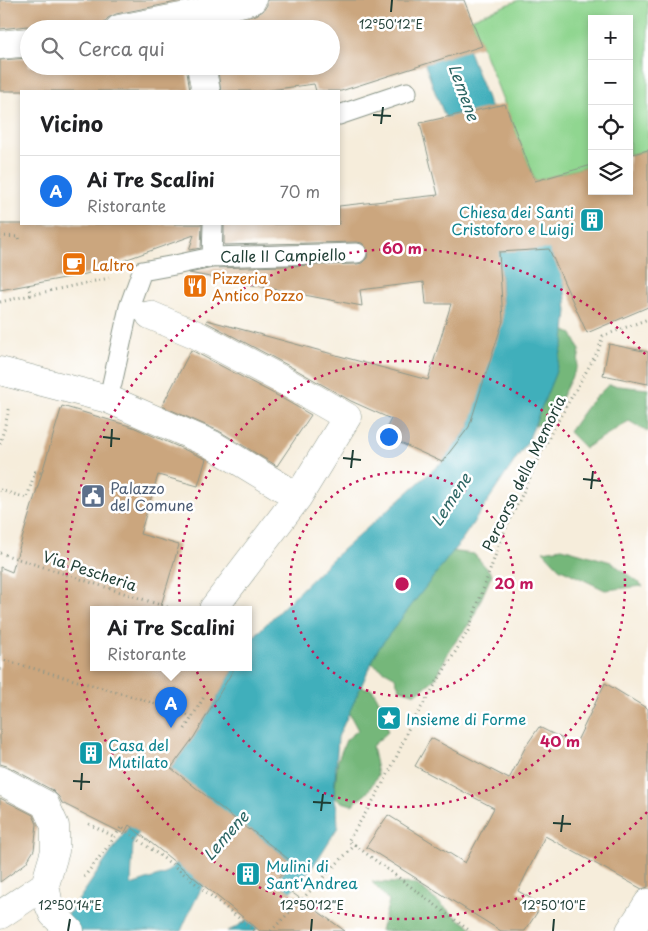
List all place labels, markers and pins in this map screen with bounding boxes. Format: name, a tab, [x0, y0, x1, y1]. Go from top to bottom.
place label: Chiesa dei Santi Cristoforo e Luigi	[451, 200, 574, 240]
building icon: Chiesa dei Santi Cristoforo e Luigi	[579, 207, 605, 233]
cafe icon: Laltro	[61, 251, 87, 277]
place label: Laltro	[92, 253, 134, 276]
place label: Pizzeria Antico Pozzo	[212, 266, 304, 306]
restaurant icon: Pizzeria Antico Pozzo	[182, 273, 208, 299]
place label: Palazzo del Comune	[110, 476, 194, 516]
public building icon: Palazzo del Comune	[80, 483, 106, 509]
centre of rings	[393, 575, 411, 593]
pin: A	[155, 687, 187, 728]
place icon: Insieme di Forme	[376, 705, 402, 731]
place label: Insieme di Forme	[406, 707, 526, 730]
place label: Casa del Mutilato	[108, 733, 169, 773]
building icon: Casa del Mutilato	[78, 740, 104, 766]
place label: Mulini di Sant'Andrea	[266, 854, 358, 894]
building icon: Mulini di Sant'Andrea	[235, 861, 261, 887]

